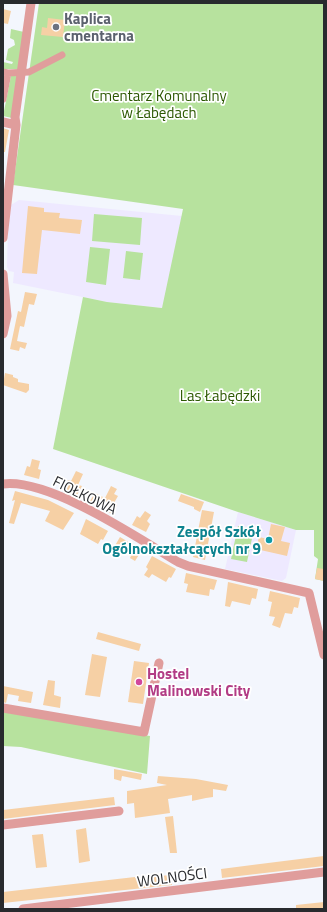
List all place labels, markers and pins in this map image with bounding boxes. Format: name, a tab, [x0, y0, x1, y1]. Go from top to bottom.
place label: Kaplica cmentarna	[64, 7, 134, 47]
marker: Kaplica cmentarna	[51, 22, 61, 32]
place label: Zespół Szkół Ogólnokształcących nr 9	[102, 520, 261, 560]
marker: Zespół Szkół Ogólnokształcących nr 9	[264, 535, 274, 545]
place label: Hostel Malinowski City	[147, 662, 251, 702]
marker: Hostel Malinowski City	[134, 677, 144, 687]

